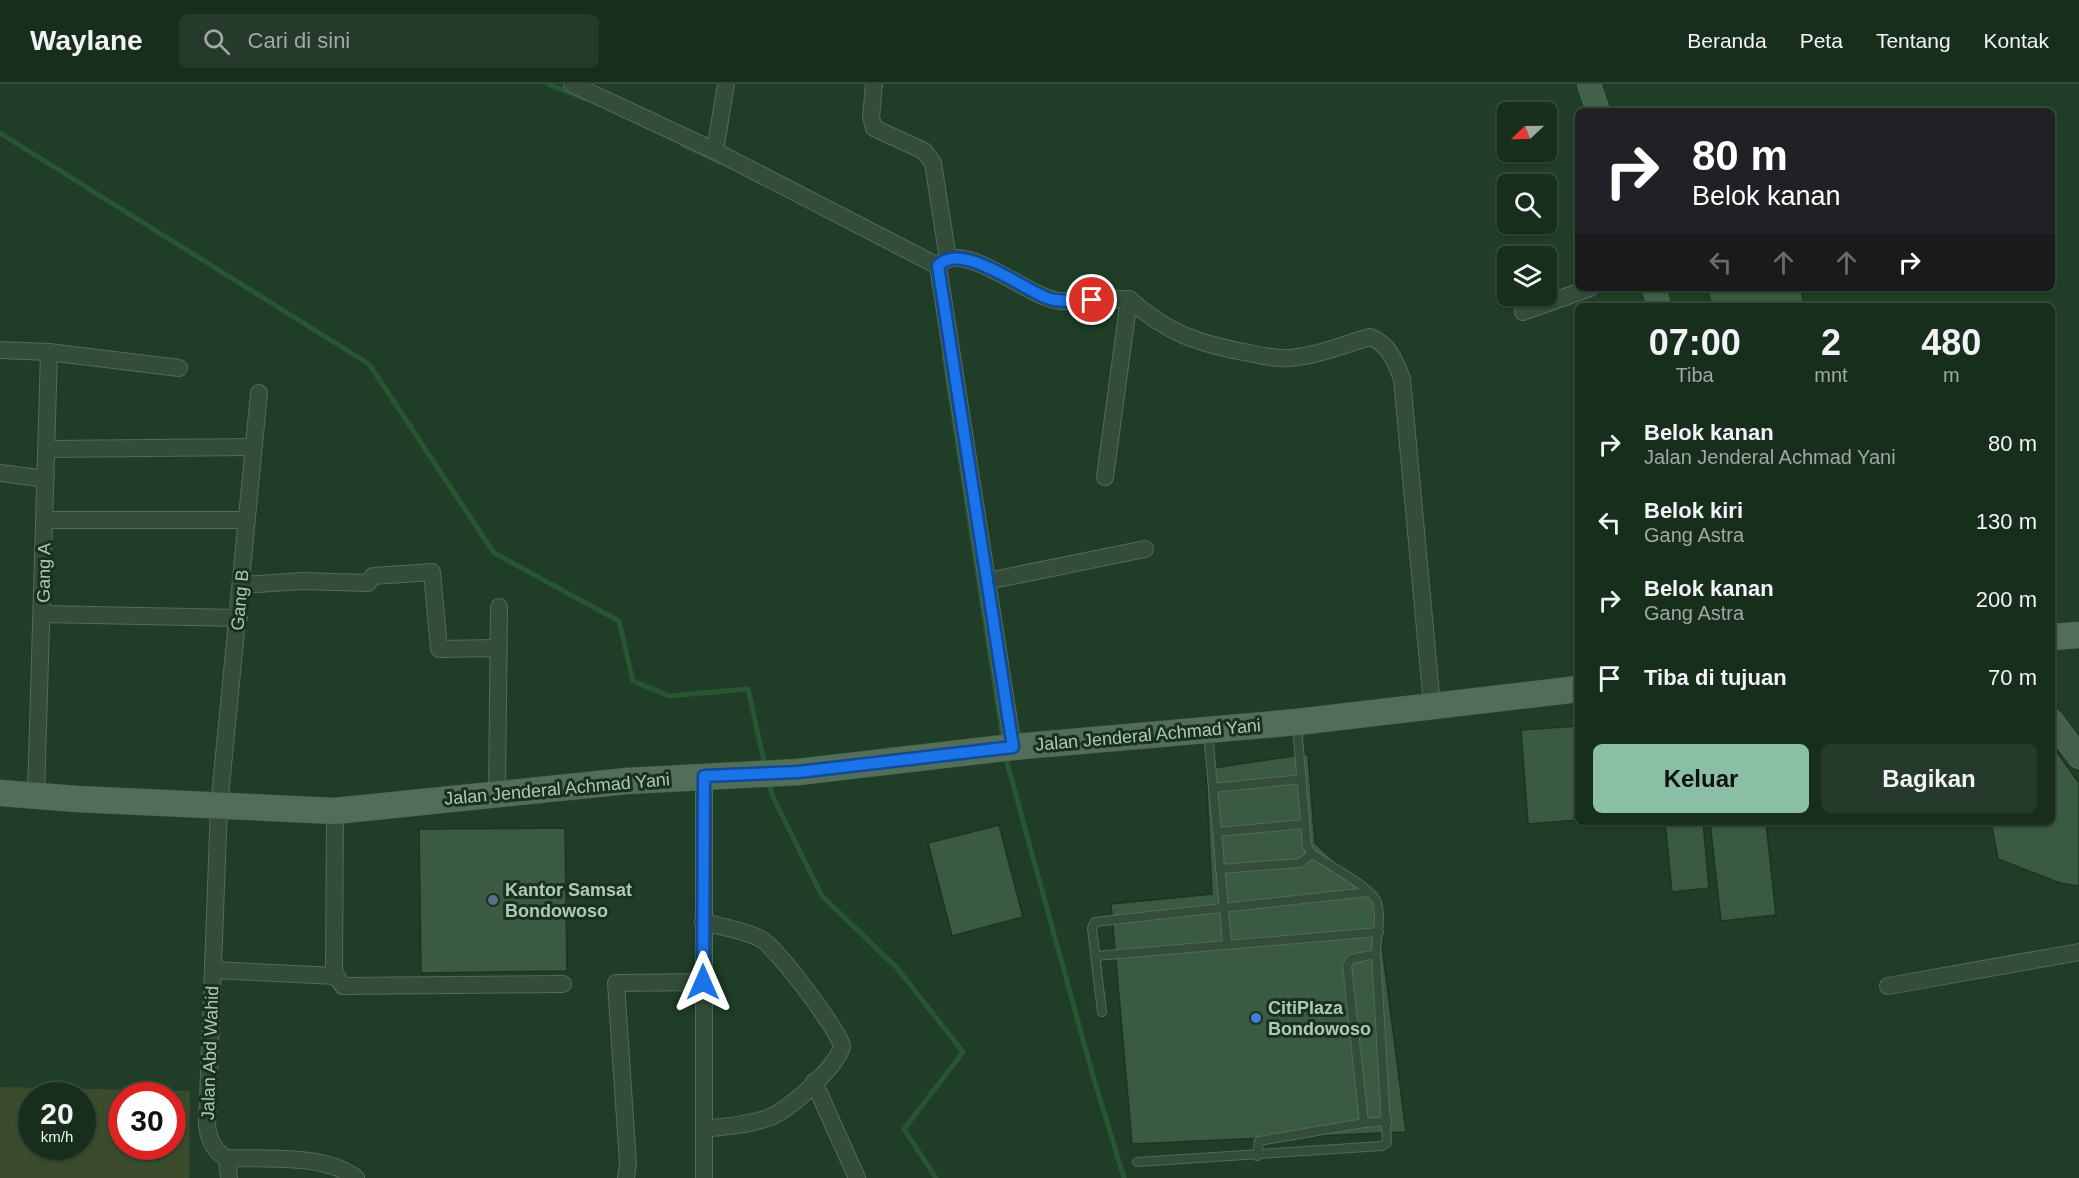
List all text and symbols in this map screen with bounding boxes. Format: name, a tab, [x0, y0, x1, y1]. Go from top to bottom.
search box	[179, 14, 599, 68]
text: Waylane	[30, 25, 143, 56]
icon: search	[200, 25, 233, 58]
text: Cari di sini	[248, 28, 350, 53]
text: Beranda	[1687, 29, 1767, 52]
text: Peta	[1800, 29, 1843, 52]
text: Tentang	[1876, 29, 1951, 52]
text: Kontak	[1984, 29, 2049, 52]
north arrow	[1497, 102, 1557, 162]
map controls	[1497, 102, 1557, 306]
icon: right	[1593, 132, 1671, 210]
text: 80 m	[1692, 132, 1788, 179]
button: search	[1497, 174, 1557, 234]
text: Belok kanan	[1692, 181, 1841, 211]
button: layers	[1497, 246, 1557, 306]
icon: left	[1704, 246, 1737, 279]
icon: ahead	[1767, 246, 1800, 279]
icon: ahead	[1830, 246, 1863, 279]
icon: right	[1893, 246, 1926, 279]
pin	[1066, 274, 1117, 325]
icon: arrive	[1075, 283, 1108, 316]
text: 07:00	[1649, 322, 1741, 363]
text: 2	[1821, 322, 1841, 363]
text: 480	[1921, 322, 1981, 363]
text: Tiba	[1676, 364, 1714, 386]
text: mnt	[1814, 364, 1848, 386]
text: m	[1943, 364, 1960, 386]
text: Belok kanan	[1644, 420, 1774, 445]
icon: right	[1593, 428, 1626, 461]
text: 80 m	[1988, 431, 2037, 456]
text: Jalan Jenderal Achmad Yani	[1644, 446, 1896, 468]
text: Belok kiri	[1644, 498, 1743, 523]
icon: left	[1593, 506, 1626, 539]
text: 130 m	[1976, 509, 2037, 534]
text: Gang Astra	[1644, 524, 1744, 546]
street label: Gang A	[33, 543, 55, 603]
street label: Gang B	[227, 569, 253, 631]
text: Belok kanan	[1644, 576, 1774, 601]
icon: right	[1593, 584, 1626, 617]
text: 200 m	[1976, 587, 2037, 612]
text: Gang Astra	[1644, 602, 1744, 624]
icon: arrive	[1593, 662, 1626, 695]
text: Tiba di tujuan	[1644, 665, 1787, 690]
text: 70 m	[1988, 665, 2037, 690]
street label: Jalan Jenderal Achmad Yani	[1034, 715, 1262, 755]
button: Keluar	[1593, 744, 1809, 813]
button: Bagikan	[1821, 744, 2037, 813]
street label: Jalan Jenderal Achmad Yani	[443, 769, 671, 809]
place label: Kantor Samsat Bondowoso	[505, 880, 632, 921]
marker: Kantor Samsat Bondowoso	[486, 893, 500, 907]
position arrow	[671, 950, 735, 1014]
street label: Jalan Abd Wahid	[198, 985, 222, 1121]
place label: CitiPlaza Bondowoso	[1268, 998, 1371, 1039]
marker: CitiPlaza Bondowoso	[1249, 1011, 1263, 1025]
speed limit sign: 30	[108, 1082, 186, 1160]
text: 20	[40, 1097, 74, 1130]
text: km/h	[41, 1128, 73, 1145]

